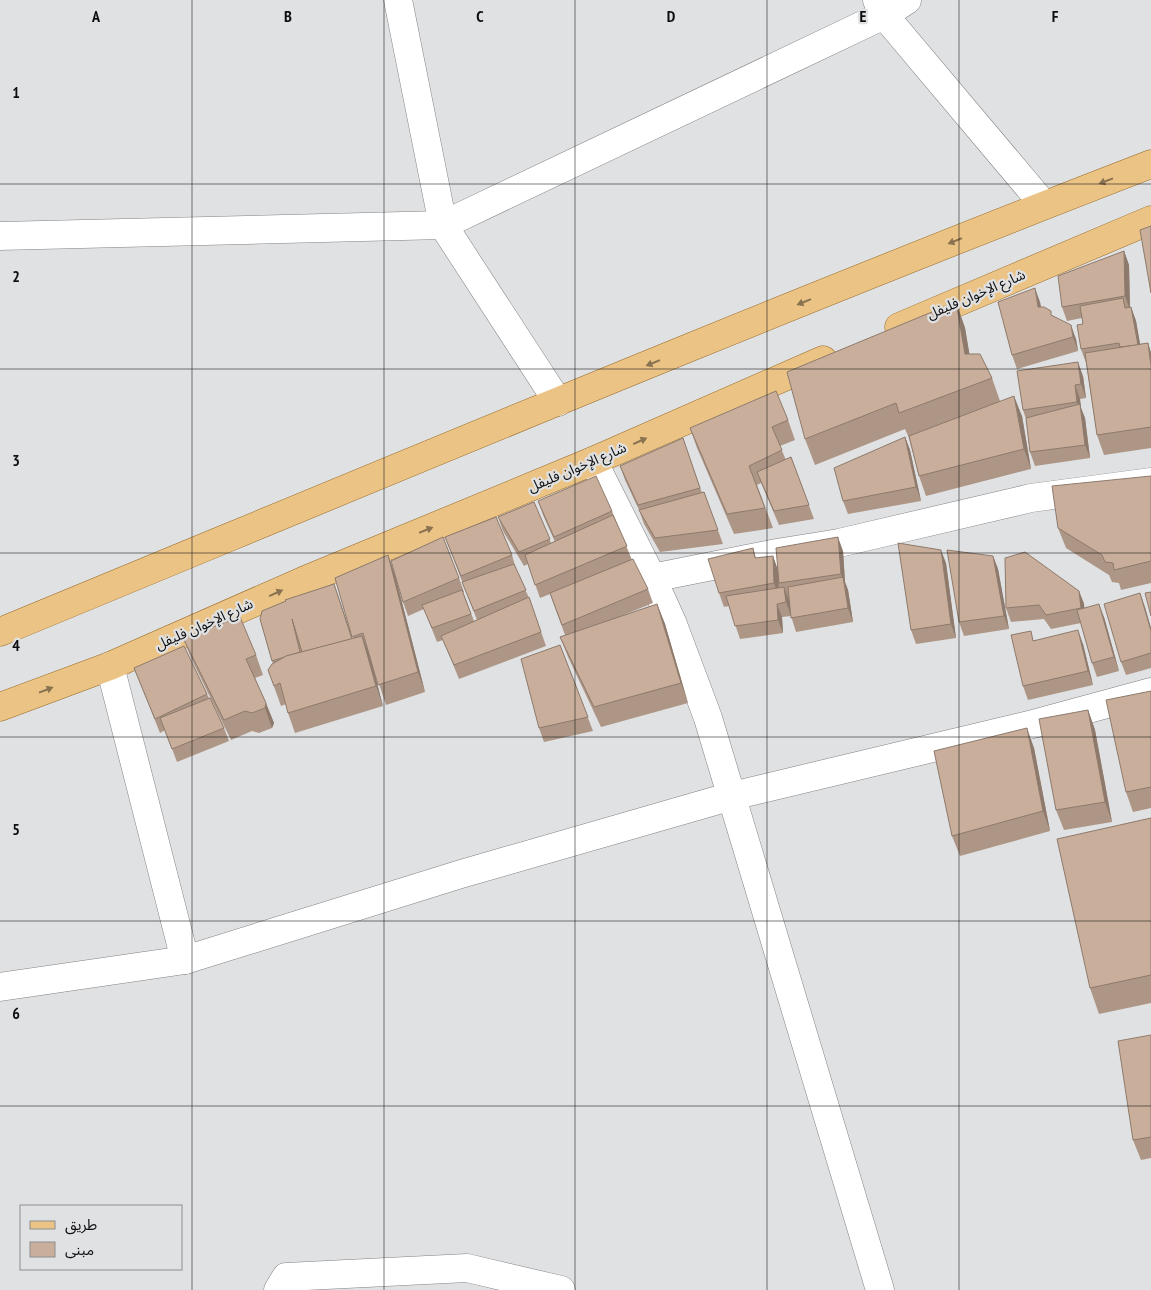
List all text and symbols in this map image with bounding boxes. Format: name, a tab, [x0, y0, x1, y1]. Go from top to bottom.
text: A	[91, 6, 101, 26]
text: B	[284, 6, 292, 26]
text: C	[476, 6, 484, 26]
text: D	[667, 6, 676, 26]
text: E	[860, 6, 867, 26]
text: F	[1052, 6, 1059, 26]
text: 1	[12, 82, 20, 102]
one-way arrow	[1098, 178, 1113, 185]
one-way arrow	[947, 238, 962, 246]
street label: شارع الإخوان فليفل	[924, 265, 1029, 325]
text: 2	[12, 266, 20, 286]
one-way arrow	[797, 299, 811, 307]
one-way arrow	[645, 359, 660, 367]
one-way arrow	[633, 436, 647, 444]
street label: شارع الإخوان فليفل	[525, 438, 630, 498]
text: 3	[12, 450, 20, 470]
one-way arrow	[419, 526, 433, 534]
one-way arrow	[269, 588, 283, 596]
street label: شارع الإخوان فليفل	[152, 594, 257, 655]
text: 4	[12, 635, 20, 655]
one-way arrow	[38, 686, 53, 693]
text: 5	[12, 819, 20, 839]
text: 6	[12, 1003, 20, 1023]
legend	[20, 1205, 182, 1270]
text: طريق	[65, 1215, 97, 1235]
text: مبنى	[65, 1240, 94, 1259]

